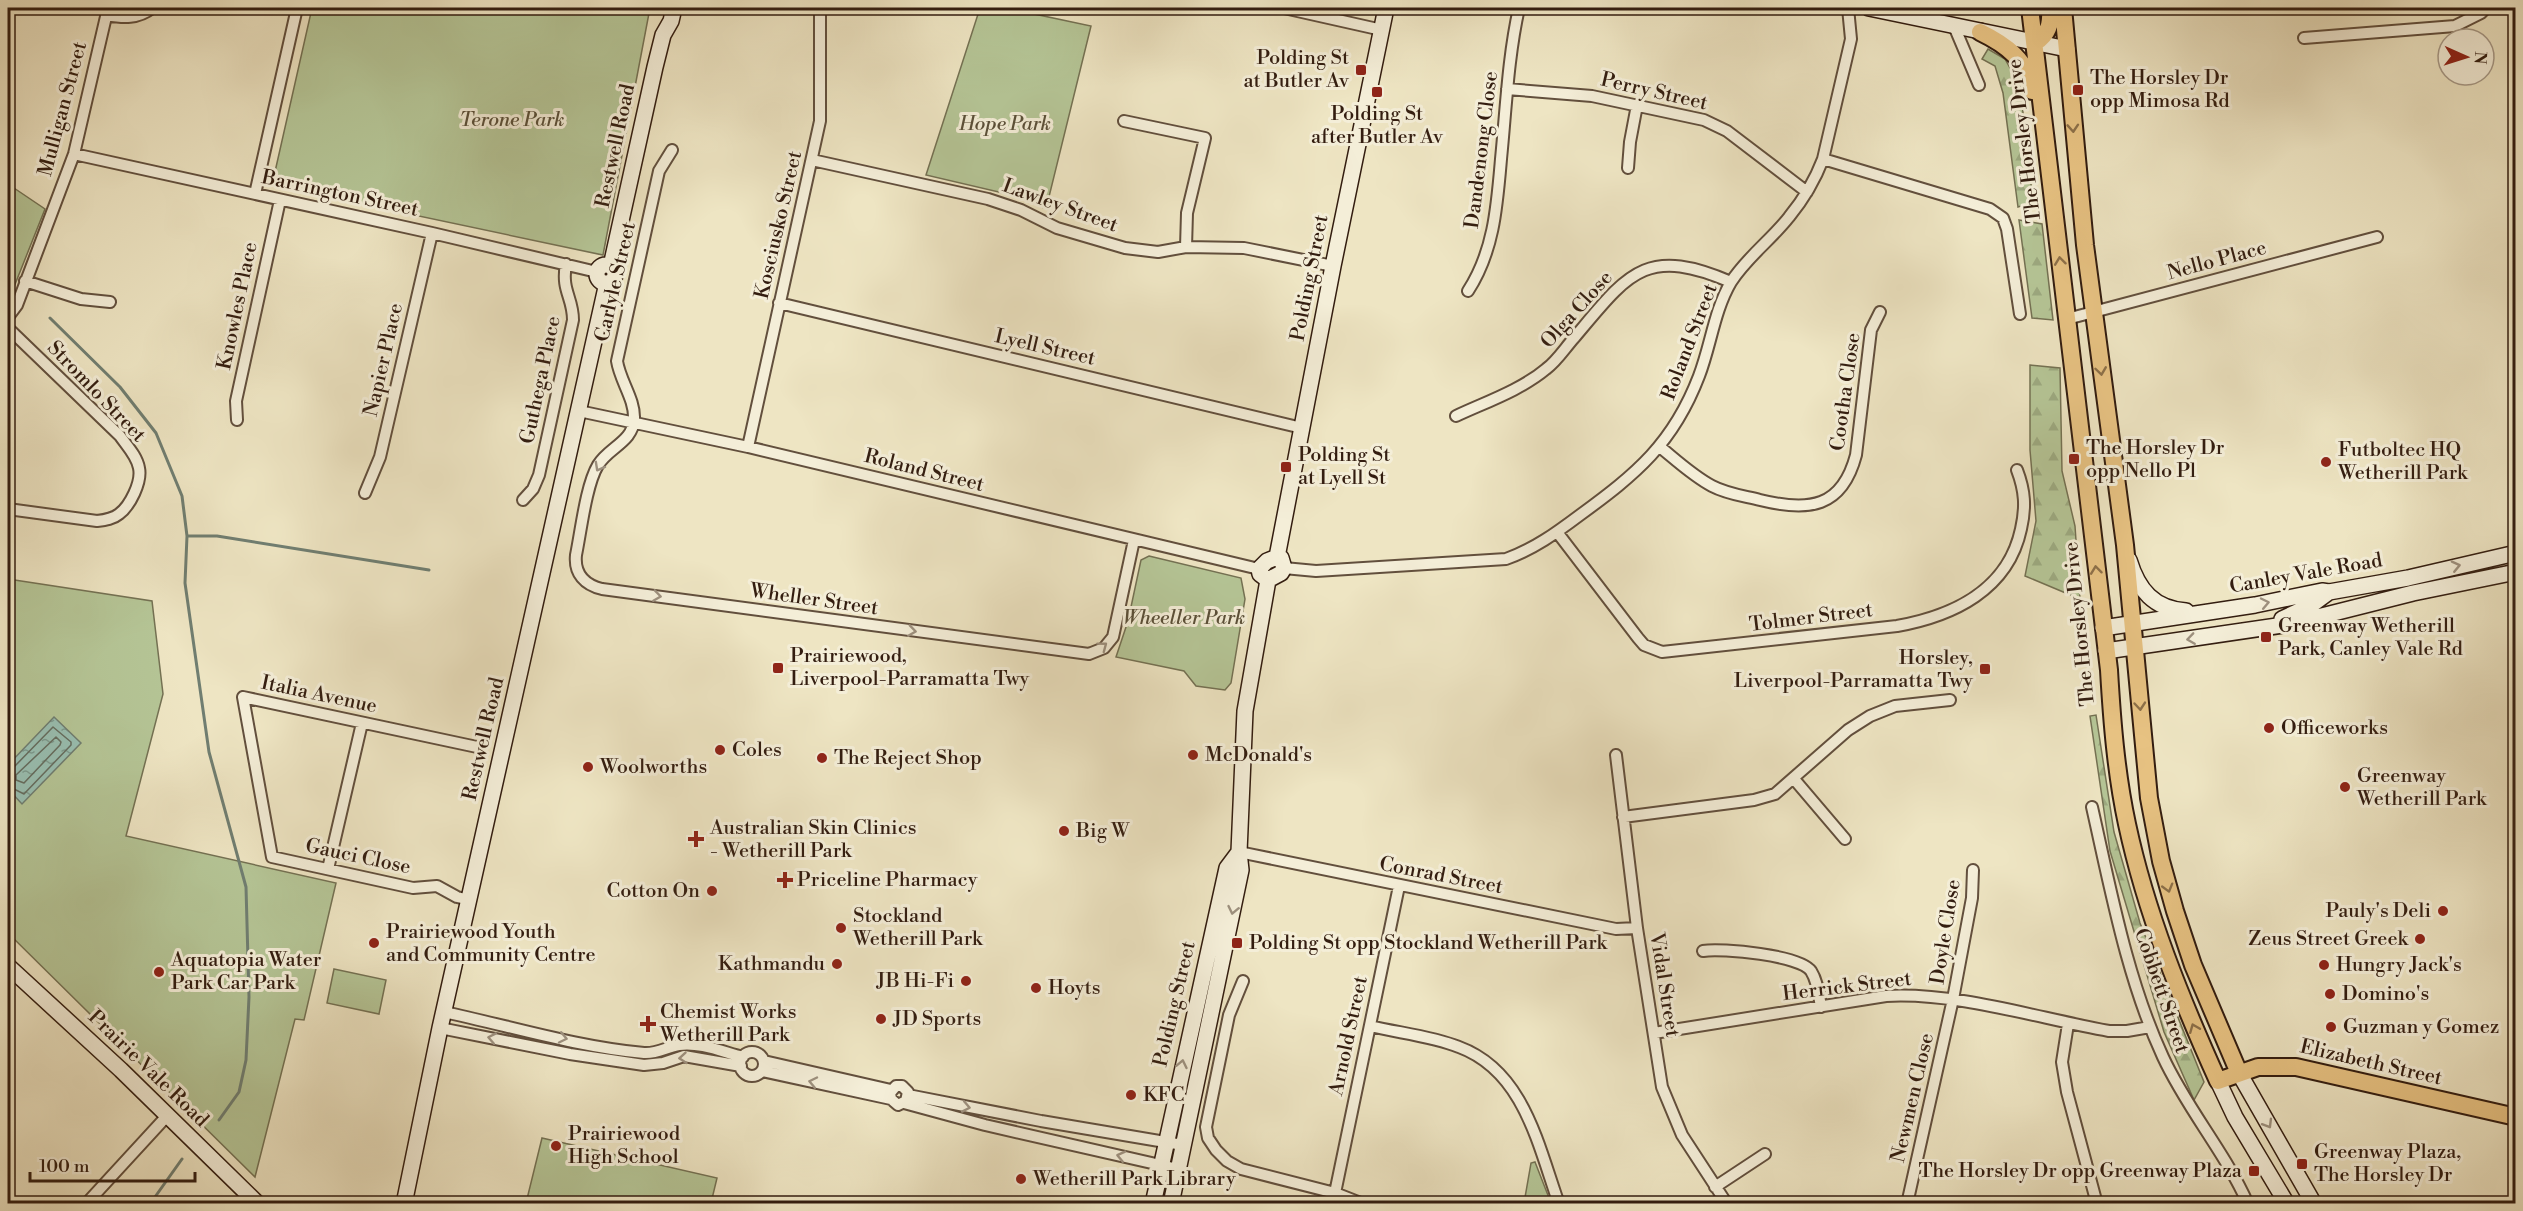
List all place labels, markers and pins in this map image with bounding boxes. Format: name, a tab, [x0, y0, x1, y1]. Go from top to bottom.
place label: Polding St at Butler Av	[1243, 46, 1350, 94]
marker: Polding St at Butler Av	[1354, 63, 1368, 77]
place label: The Horsley Dr opp Mimosa Rd	[2090, 66, 2230, 114]
marker: The Horsley Dr opp Mimosa Rd	[2071, 83, 2085, 97]
marker: Polding St after Butler Av	[1370, 85, 1384, 99]
place label: Polding St after Butler Av	[1311, 102, 1444, 150]
place label: The Horsley Dr opp Nello Pl	[2086, 436, 2225, 484]
place label: Futboltec HQ Wetherill Park	[2337, 438, 2469, 486]
place label: Polding St at Lyell St	[1298, 443, 1390, 491]
marker: The Horsley Dr opp Nello Pl	[2067, 452, 2081, 466]
marker: Futboltec HQ Wetherill Park	[2319, 455, 2333, 469]
marker: Polding St at Lyell St	[1279, 460, 1293, 474]
place label: Greenway Wetherill Park, Canley Vale Rd	[2278, 614, 2464, 662]
marker: Greenway Wetherill Park, Canley Vale Rd	[2259, 630, 2273, 644]
place label: Prairiewood, Liverpool-Parramatta Twy	[790, 644, 1030, 692]
place label: Horsley, Liverpool-Parramatta Twy	[1734, 646, 1973, 694]
marker: Prairiewood, Liverpool-Parramatta Twy	[771, 661, 785, 675]
marker: Horsley, Liverpool-Parramatta Twy	[1978, 662, 1992, 676]
place label: Officeworks	[2281, 716, 2388, 741]
marker: Officeworks	[2262, 721, 2276, 735]
place label: Coles	[732, 738, 782, 763]
marker: Coles	[713, 743, 727, 757]
place label: McDonald's	[1205, 743, 1312, 768]
place label: The Reject Shop	[834, 746, 982, 771]
marker: McDonald's	[1186, 748, 1200, 762]
marker: The Reject Shop	[815, 751, 829, 765]
place label: Woolworths	[599, 755, 707, 780]
marker: Woolworths	[581, 760, 595, 774]
place label: Greenway Wetherill Park	[2356, 764, 2488, 812]
marker: Greenway Wetherill Park	[2338, 780, 2352, 794]
place label: Australian Skin Clinics - Wetherill Park	[709, 816, 917, 864]
place label: Big W	[1075, 819, 1130, 844]
marker: Big W	[1057, 824, 1071, 838]
marker: Australian Skin Clinics - Wetherill Park	[687, 830, 705, 848]
place label: Priceline Pharmacy	[797, 868, 978, 893]
marker: Priceline Pharmacy	[778, 873, 792, 887]
place label: Cotton On	[606, 879, 700, 904]
marker: Cotton On	[705, 884, 719, 898]
place label: Pauly's Deli	[2326, 899, 2431, 924]
place label: Stockland Wetherill Park	[852, 904, 984, 952]
marker: Pauly's Deli	[2436, 904, 2450, 918]
place label: Prairiewood Youth and Community Centre	[386, 920, 596, 968]
marker: Stockland Wetherill Park	[834, 921, 848, 935]
place label: Zeus Street Greek	[2248, 927, 2410, 952]
place label: Polding St opp Stockland Wetherill Park	[1249, 931, 1609, 956]
marker: Zeus Street Greek	[2413, 932, 2427, 946]
marker: Prairiewood Youth and Community Centre	[367, 936, 381, 950]
marker: Polding St opp Stockland Wetherill Park	[1230, 936, 1244, 950]
place label: Aquatopia Water Park Car Park	[170, 948, 322, 996]
place label: Kathmandu	[718, 952, 826, 977]
place label: Hungry Jack's	[2336, 953, 2462, 978]
marker: Kathmandu	[830, 957, 844, 971]
marker: Hungry Jack's	[2317, 958, 2331, 972]
marker: Aquatopia Water Park Car Park	[152, 965, 166, 979]
place label: JB Hi-Fi	[876, 969, 954, 994]
marker: JB Hi-Fi	[959, 974, 973, 988]
place label: Hoyts	[1048, 976, 1100, 1001]
marker: Hoyts	[1029, 981, 1043, 995]
place label: Domino's	[2342, 982, 2429, 1007]
marker: Domino's	[2323, 987, 2337, 1001]
place label: Chemist Works Wetherill Park	[659, 1000, 796, 1048]
place label: JD Sports	[892, 1007, 981, 1032]
marker: JD Sports	[874, 1012, 888, 1026]
place label: Guzman y Gomez	[2343, 1015, 2499, 1040]
marker: Chemist Works Wetherill Park	[641, 1017, 655, 1031]
marker: Guzman y Gomez	[2324, 1020, 2338, 1034]
place label: KFC	[1143, 1083, 1184, 1108]
marker: KFC	[1124, 1088, 1138, 1102]
place label: Prairiewood High School	[568, 1122, 681, 1170]
marker: Prairiewood High School	[549, 1139, 563, 1153]
place label: Greenway Plaza, The Horsley Dr	[2314, 1140, 2461, 1188]
marker: Greenway Plaza, The Horsley Dr	[2295, 1157, 2309, 1171]
place label: The Horsley Dr opp Greenway Plaza	[1918, 1159, 2243, 1184]
marker: The Horsley Dr opp Greenway Plaza	[2247, 1164, 2261, 1178]
place label: Wetherill Park Library	[1032, 1167, 1236, 1192]
marker: Wetherill Park Library	[1014, 1172, 1028, 1186]

